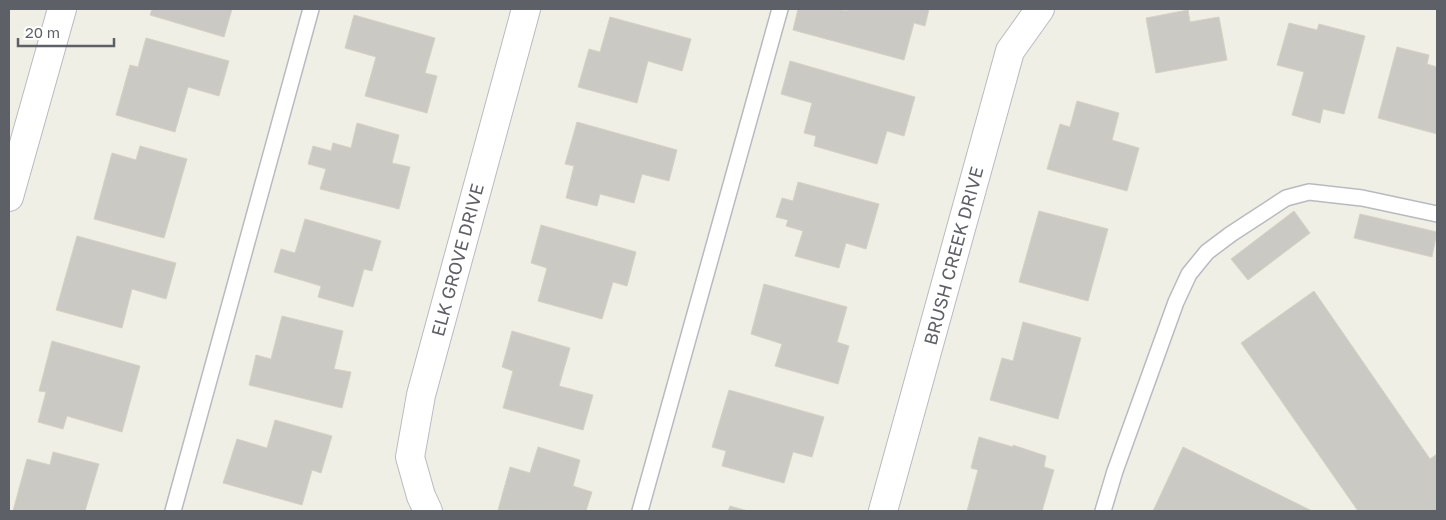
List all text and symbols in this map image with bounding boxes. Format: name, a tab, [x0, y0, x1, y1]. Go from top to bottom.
scale bar	[18, 15, 114, 47]
text: 20 m	[25, 23, 60, 41]
street label: BRUSH CREEK DRIVE	[919, 164, 987, 347]
street label: ELK GROVE DRIVE	[426, 181, 488, 338]

